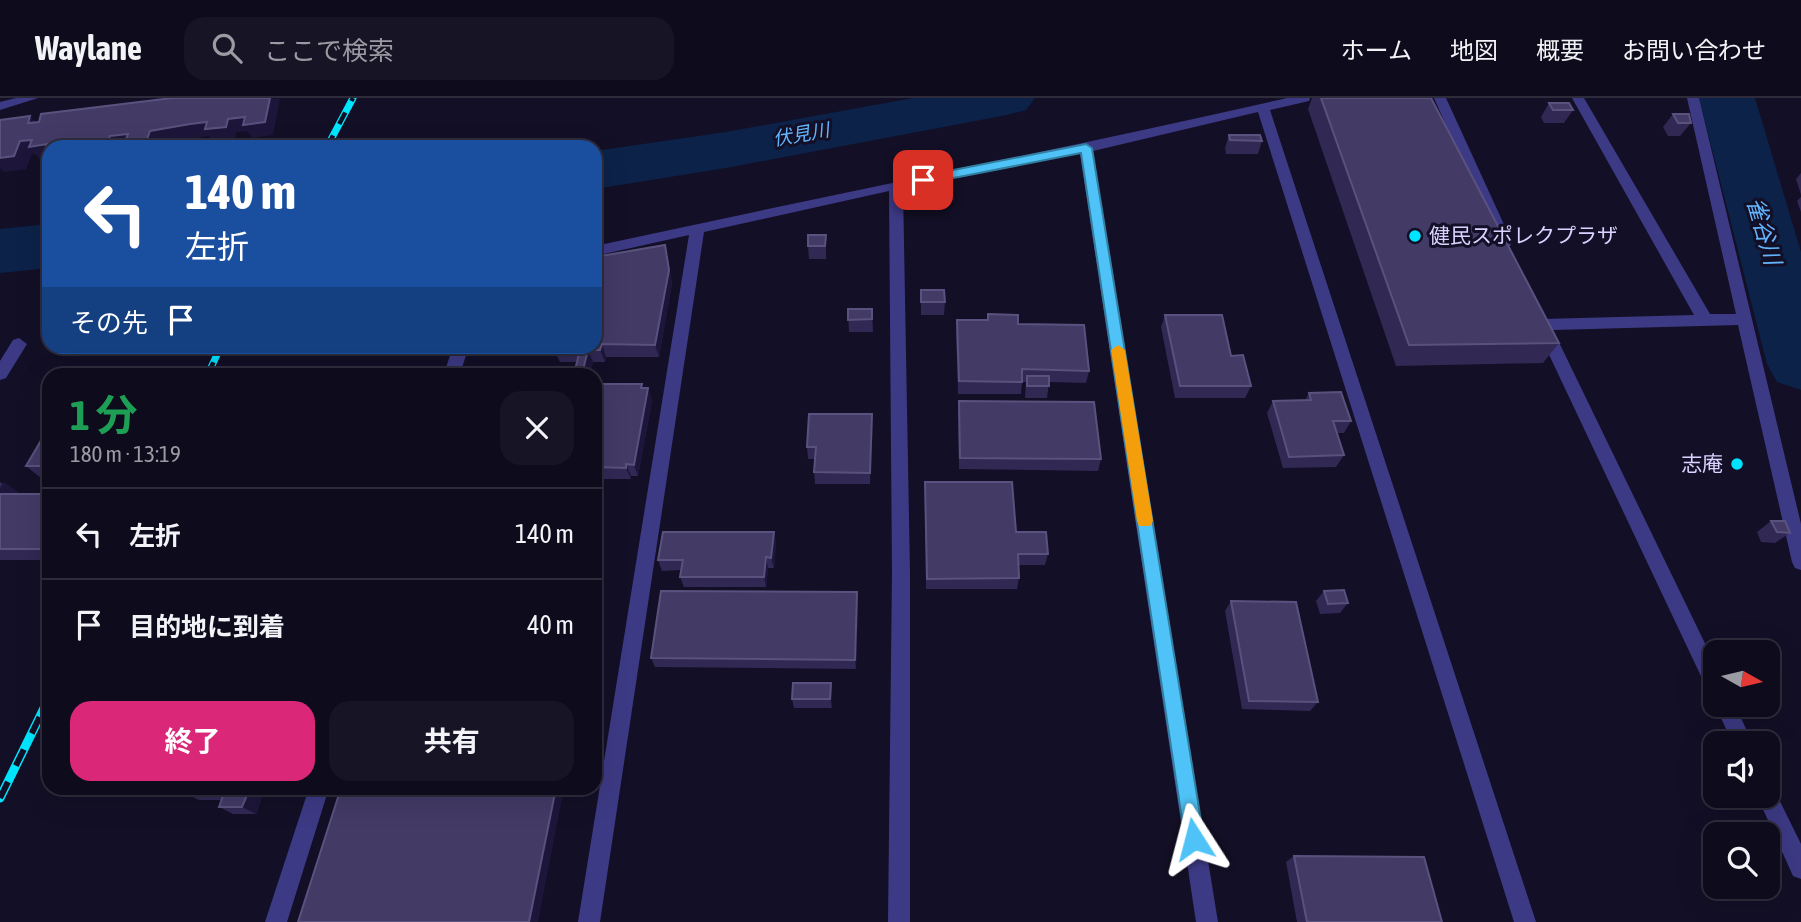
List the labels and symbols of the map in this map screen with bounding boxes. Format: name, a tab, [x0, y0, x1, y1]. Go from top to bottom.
water label: 伏見川	[771, 118, 833, 150]
pin	[893, 150, 953, 210]
water label: 雀谷川	[1742, 194, 1787, 271]
place label: 健民スポレクプラザ	[1429, 223, 1618, 247]
marker: 健民スポレクプラザ	[1407, 228, 1423, 244]
place label: 志庵	[1681, 451, 1723, 475]
marker: 志庵	[1729, 456, 1745, 472]
north arrow	[1703, 640, 1780, 718]
position arrow	[1157, 802, 1231, 876]

